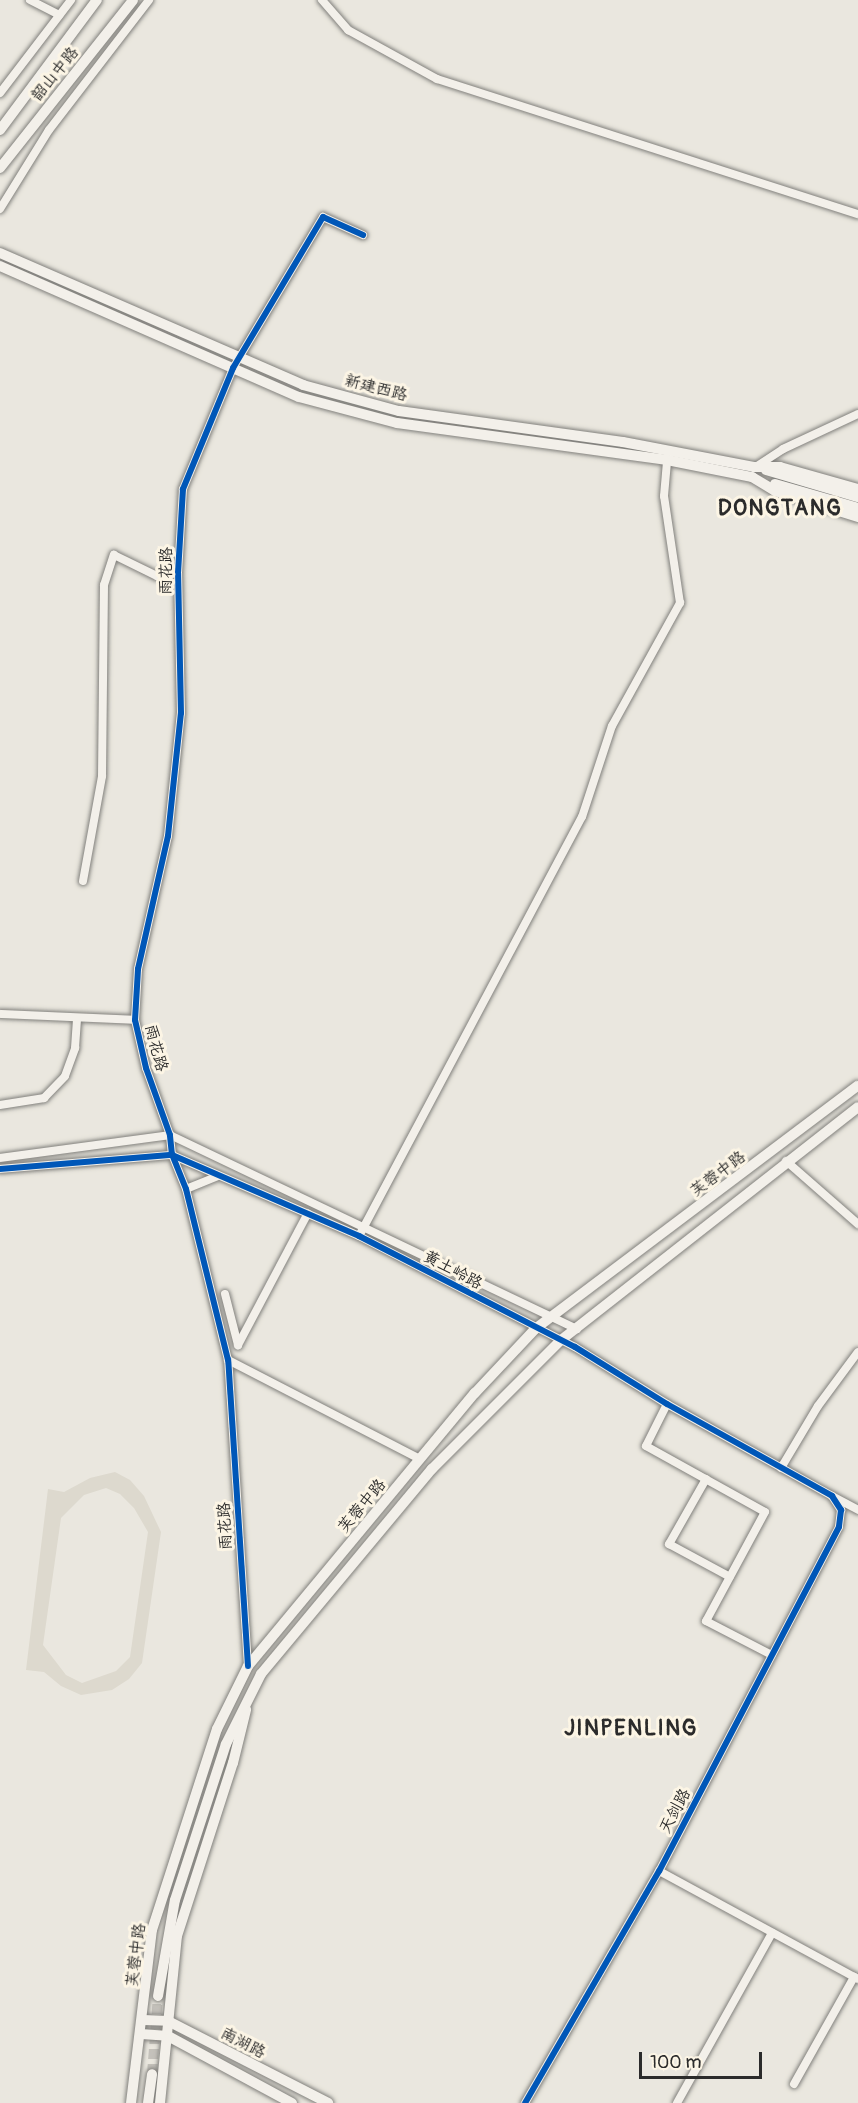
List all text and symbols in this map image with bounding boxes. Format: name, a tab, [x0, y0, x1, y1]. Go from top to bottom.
street label: 韶山中路	[27, 43, 83, 105]
street label: 新建西路	[343, 371, 409, 405]
district label: DONGTANG	[718, 496, 842, 522]
street label: 雨花路	[156, 547, 176, 595]
street label: 雨花路	[141, 1022, 171, 1074]
street label: 芙蓉中路	[687, 1147, 749, 1201]
street label: 黄土岭路	[420, 1247, 486, 1293]
street label: 芙蓉中路	[334, 1475, 390, 1537]
street label: 雨花路	[214, 1502, 236, 1550]
district label: JINPENLING	[564, 1716, 698, 1742]
street label: 天剑路	[655, 1785, 695, 1837]
street label: 芙蓉中路	[123, 1922, 149, 1988]
street label: 南湖路	[217, 2024, 269, 2062]
scale bar	[642, 2040, 765, 2078]
text: 100 m	[650, 2051, 702, 2074]

